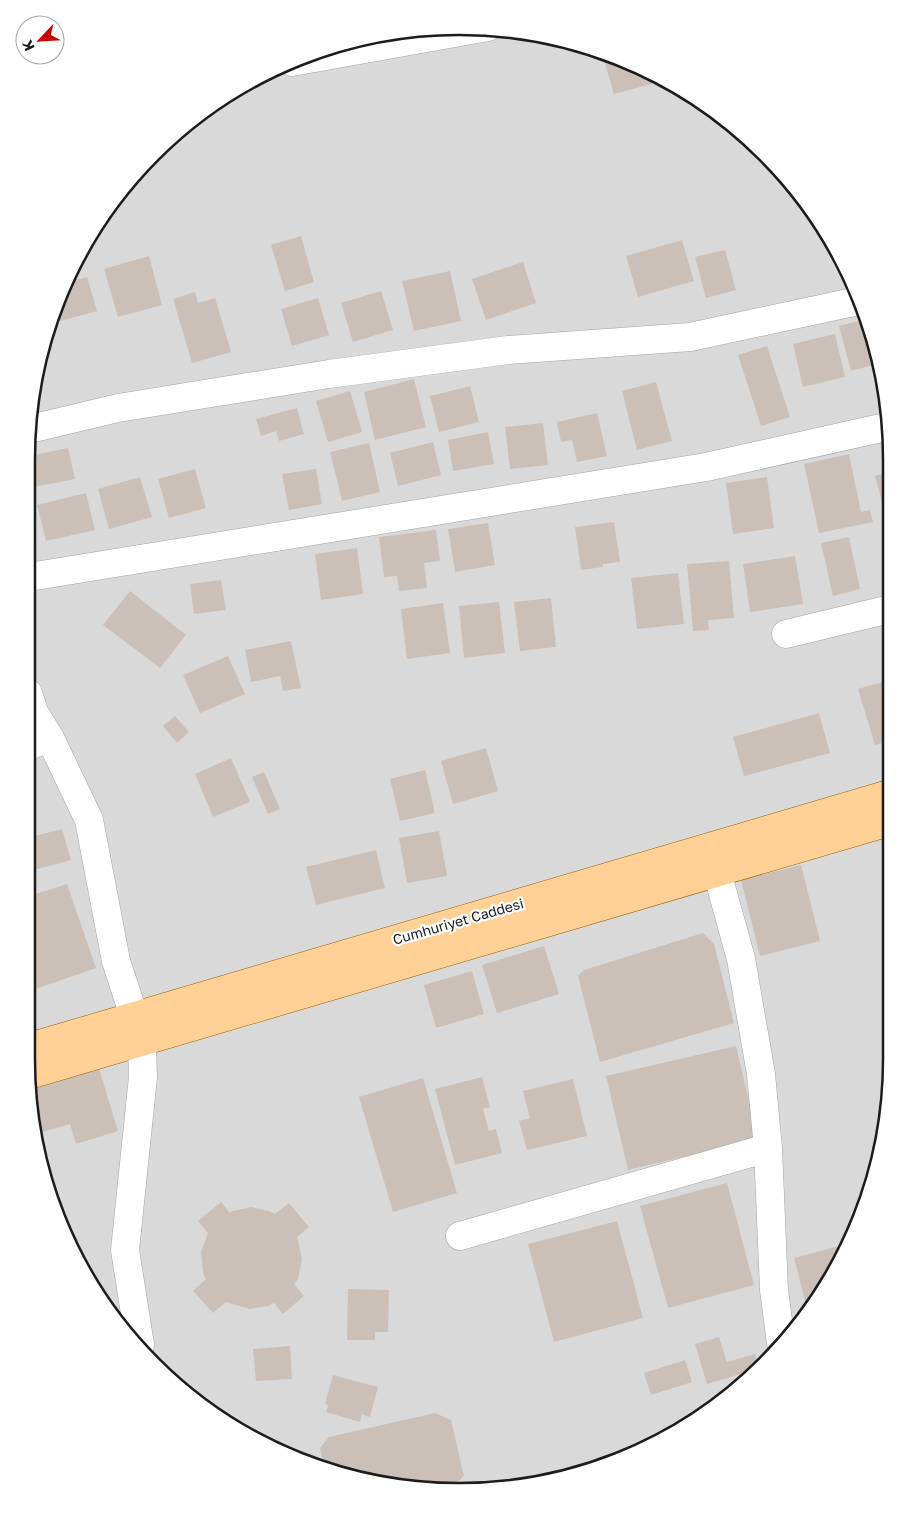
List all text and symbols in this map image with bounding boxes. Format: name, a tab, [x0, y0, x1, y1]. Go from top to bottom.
north arrow	[15, 15, 65, 65]
text: K	[18, 38, 38, 54]
street label: Cumhuriyet Caddesi	[391, 894, 525, 948]

